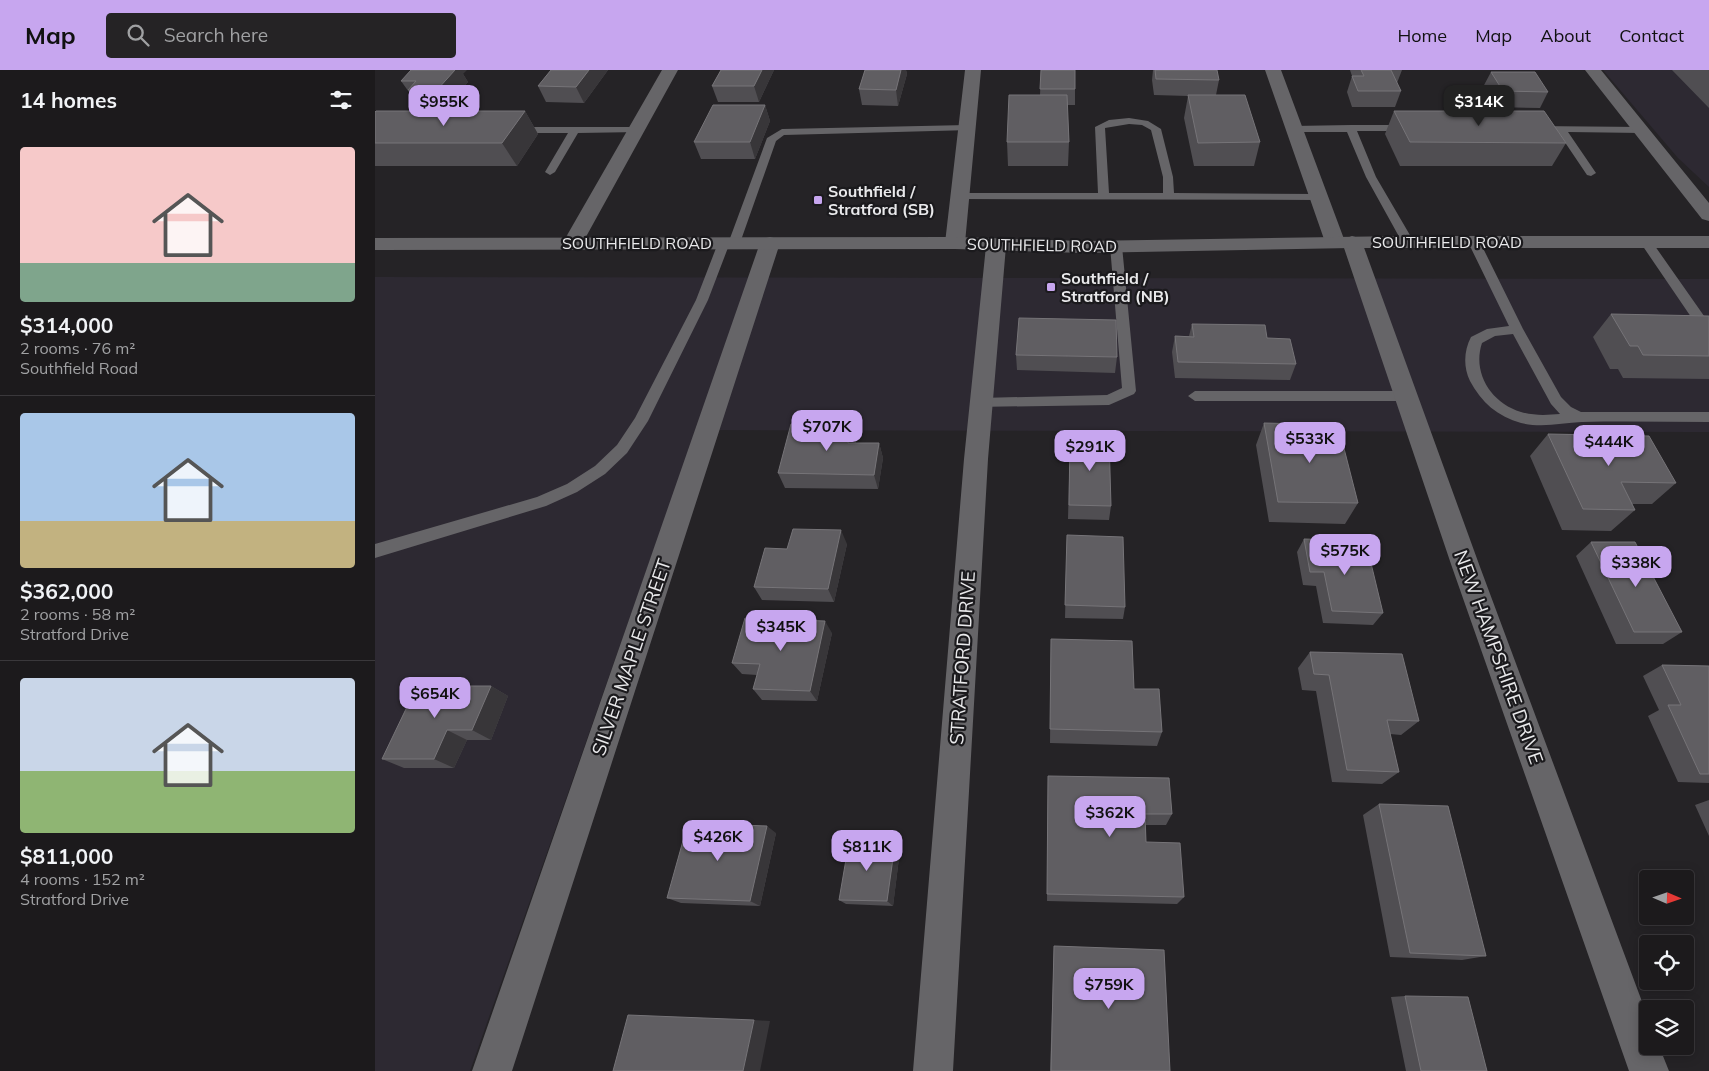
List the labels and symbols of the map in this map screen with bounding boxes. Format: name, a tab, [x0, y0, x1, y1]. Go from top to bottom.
pin: $955K	[409, 85, 479, 127]
pin: $314K	[1444, 85, 1514, 127]
place label: Southfield / Stratford (SB)	[828, 181, 935, 219]
marker: Southfield / Stratford (SB)	[812, 194, 824, 206]
street label: SOUTHFIELD ROAD	[1372, 232, 1522, 252]
street label: SOUTHFIELD ROAD	[562, 233, 712, 253]
street label: SOUTHFIELD ROAD	[967, 234, 1117, 256]
place label: Southfield / Stratford (NB)	[1061, 268, 1170, 306]
marker: Southfield / Stratford (NB)	[1045, 281, 1057, 293]
pin: $707K	[792, 410, 862, 452]
pin: $533K	[1275, 422, 1345, 464]
pin: $444K	[1574, 424, 1644, 467]
pin: $291K	[1055, 430, 1125, 472]
pin: $575K	[1310, 534, 1380, 576]
pin: $338K	[1601, 546, 1671, 588]
street label: NEW HAMPSHIRE DRIVE	[1449, 547, 1549, 767]
street label: SILVER MAPLE STREET	[586, 555, 676, 759]
street label: STRATFORD DRIVE	[944, 570, 980, 746]
pin: $345K	[746, 610, 816, 652]
pin: $654K	[400, 676, 470, 719]
pin: $362K	[1075, 796, 1145, 838]
pin: $426K	[683, 820, 753, 862]
pin: $811K	[832, 830, 902, 872]
north arrow	[1639, 870, 1694, 925]
pin: $759K	[1074, 968, 1144, 1010]

